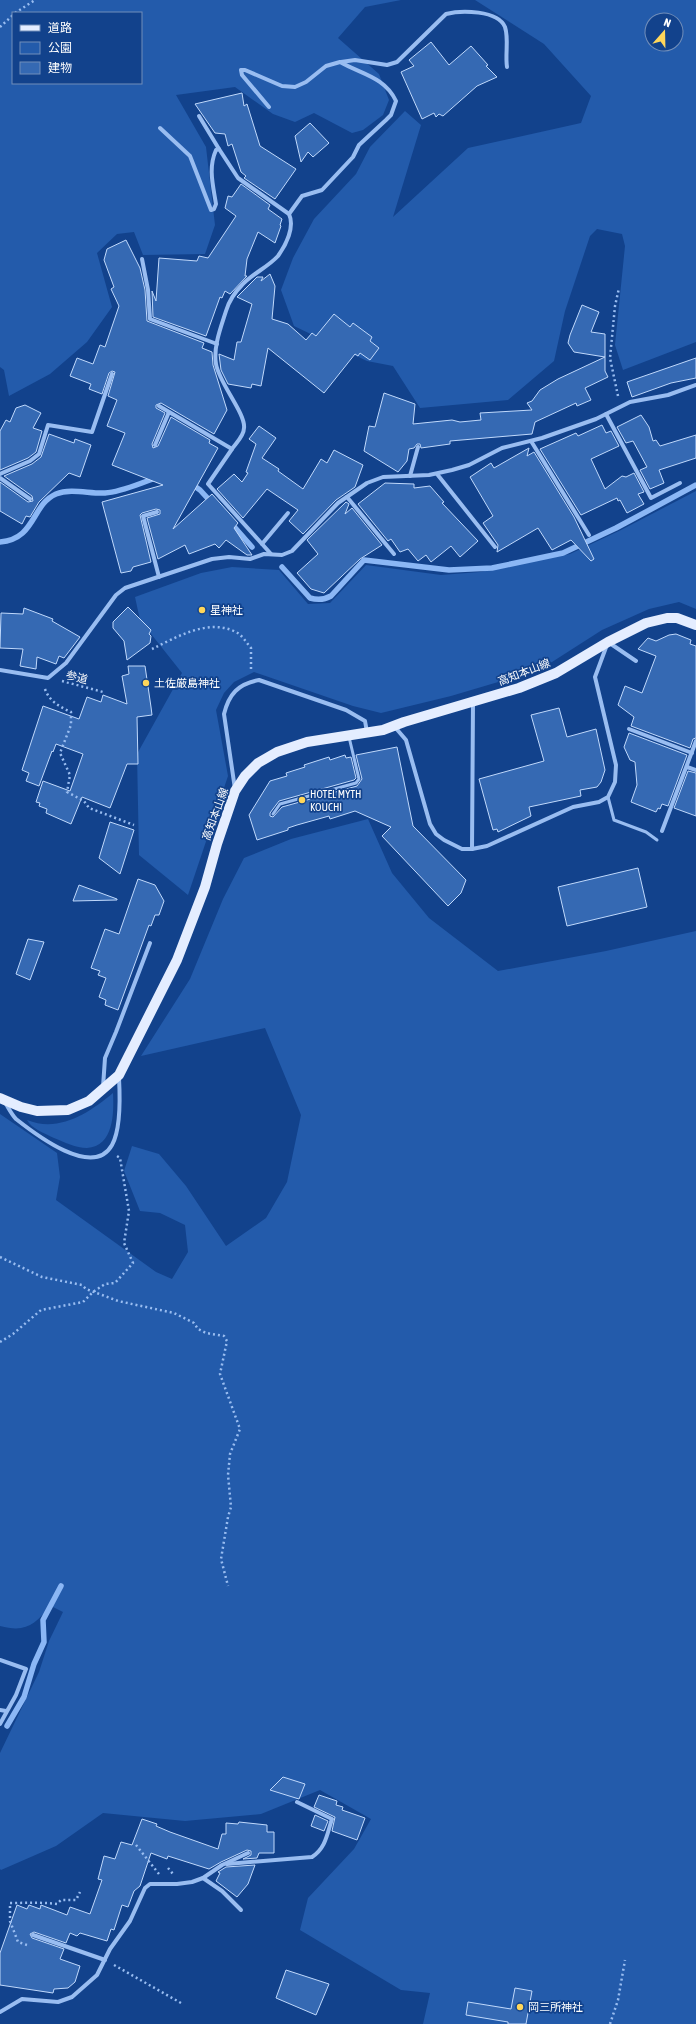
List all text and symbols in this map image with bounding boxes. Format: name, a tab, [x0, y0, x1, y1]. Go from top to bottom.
legend	[12, 12, 142, 84]
north arrow	[644, 12, 684, 52]
text: N	[662, 16, 673, 29]
text: 道路	[48, 21, 72, 35]
text: 公園	[48, 41, 72, 55]
text: 建物	[48, 61, 72, 75]
place label: 星神社	[210, 604, 243, 616]
marker: 星神社	[197, 605, 207, 615]
street label: 高知本山線	[496, 657, 552, 687]
street label: 参道	[65, 669, 89, 685]
place label: 土佐厳島神社	[154, 677, 220, 689]
marker: 土佐厳島神社	[141, 678, 151, 688]
street label: 高知本山線	[200, 786, 230, 842]
place label: HOTEL MYTH KOUCHI	[310, 788, 361, 813]
marker: HOTEL MYTH KOUCHI	[297, 795, 307, 805]
place label: 岡三所神社	[528, 2001, 583, 2013]
marker: 岡三所神社	[515, 2002, 525, 2012]

